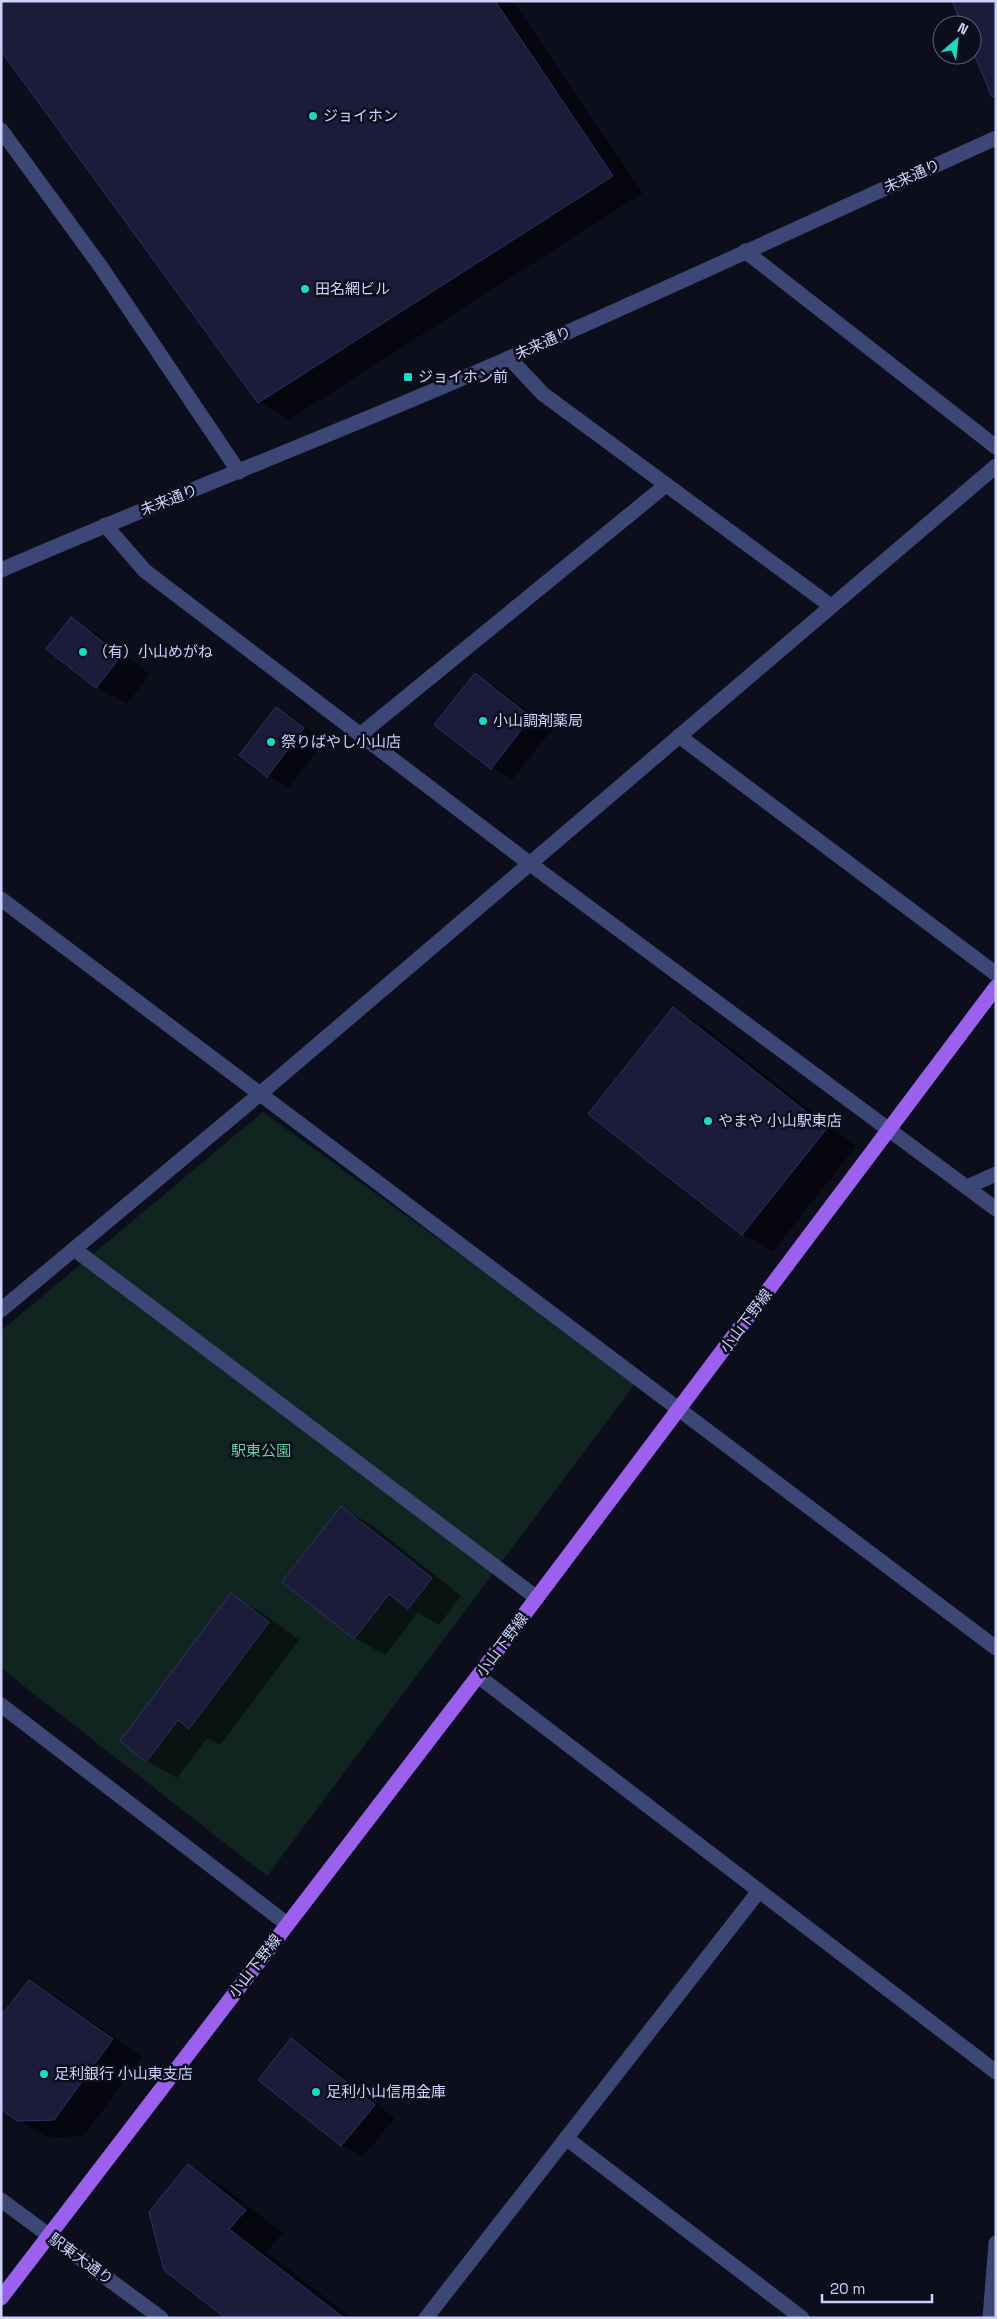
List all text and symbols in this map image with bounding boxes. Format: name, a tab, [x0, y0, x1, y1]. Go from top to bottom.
north arrow	[932, 15, 982, 65]
text: N	[955, 18, 971, 39]
place label: ジョイホン	[323, 106, 398, 125]
marker: ジョイホン	[307, 110, 319, 122]
street label: 未来通り	[881, 155, 943, 196]
place label: 田名網ビル	[315, 279, 390, 298]
marker: 田名網ビル	[299, 283, 311, 295]
street label: 未来通り	[512, 322, 574, 363]
place label: ジョイホン前	[418, 367, 508, 386]
marker: ジョイホン前	[402, 371, 414, 383]
street label: 未来通り	[137, 480, 200, 519]
place label: （有）小山めがね	[93, 642, 213, 661]
marker: （有）小山めがね	[77, 646, 89, 658]
place label: 小山調剤薬局	[493, 711, 583, 730]
marker: 小山調剤薬局	[477, 715, 489, 727]
place label: 祭りばやし小山店	[281, 732, 401, 751]
marker: 祭りばやし小山店	[265, 736, 277, 748]
place label: やまや 小山駅東店	[718, 1111, 842, 1130]
marker: やまや 小山駅東店	[702, 1115, 714, 1127]
street label: 小山下野線	[715, 1285, 776, 1356]
park label: 駅東公園	[231, 1441, 291, 1460]
street label: 小山下野線	[471, 1609, 532, 1680]
street label: 小山下野線	[224, 1930, 285, 2001]
place label: 足利銀行 小山東支店	[54, 2064, 193, 2083]
marker: 足利銀行 小山東支店	[38, 2068, 50, 2080]
place label: 足利小山信用金庫	[326, 2082, 446, 2101]
marker: 足利小山信用金庫	[310, 2086, 322, 2098]
street label: 駅東大通り	[45, 2229, 117, 2288]
scale bar	[822, 2272, 932, 2304]
text: 20 m	[830, 2279, 865, 2298]

